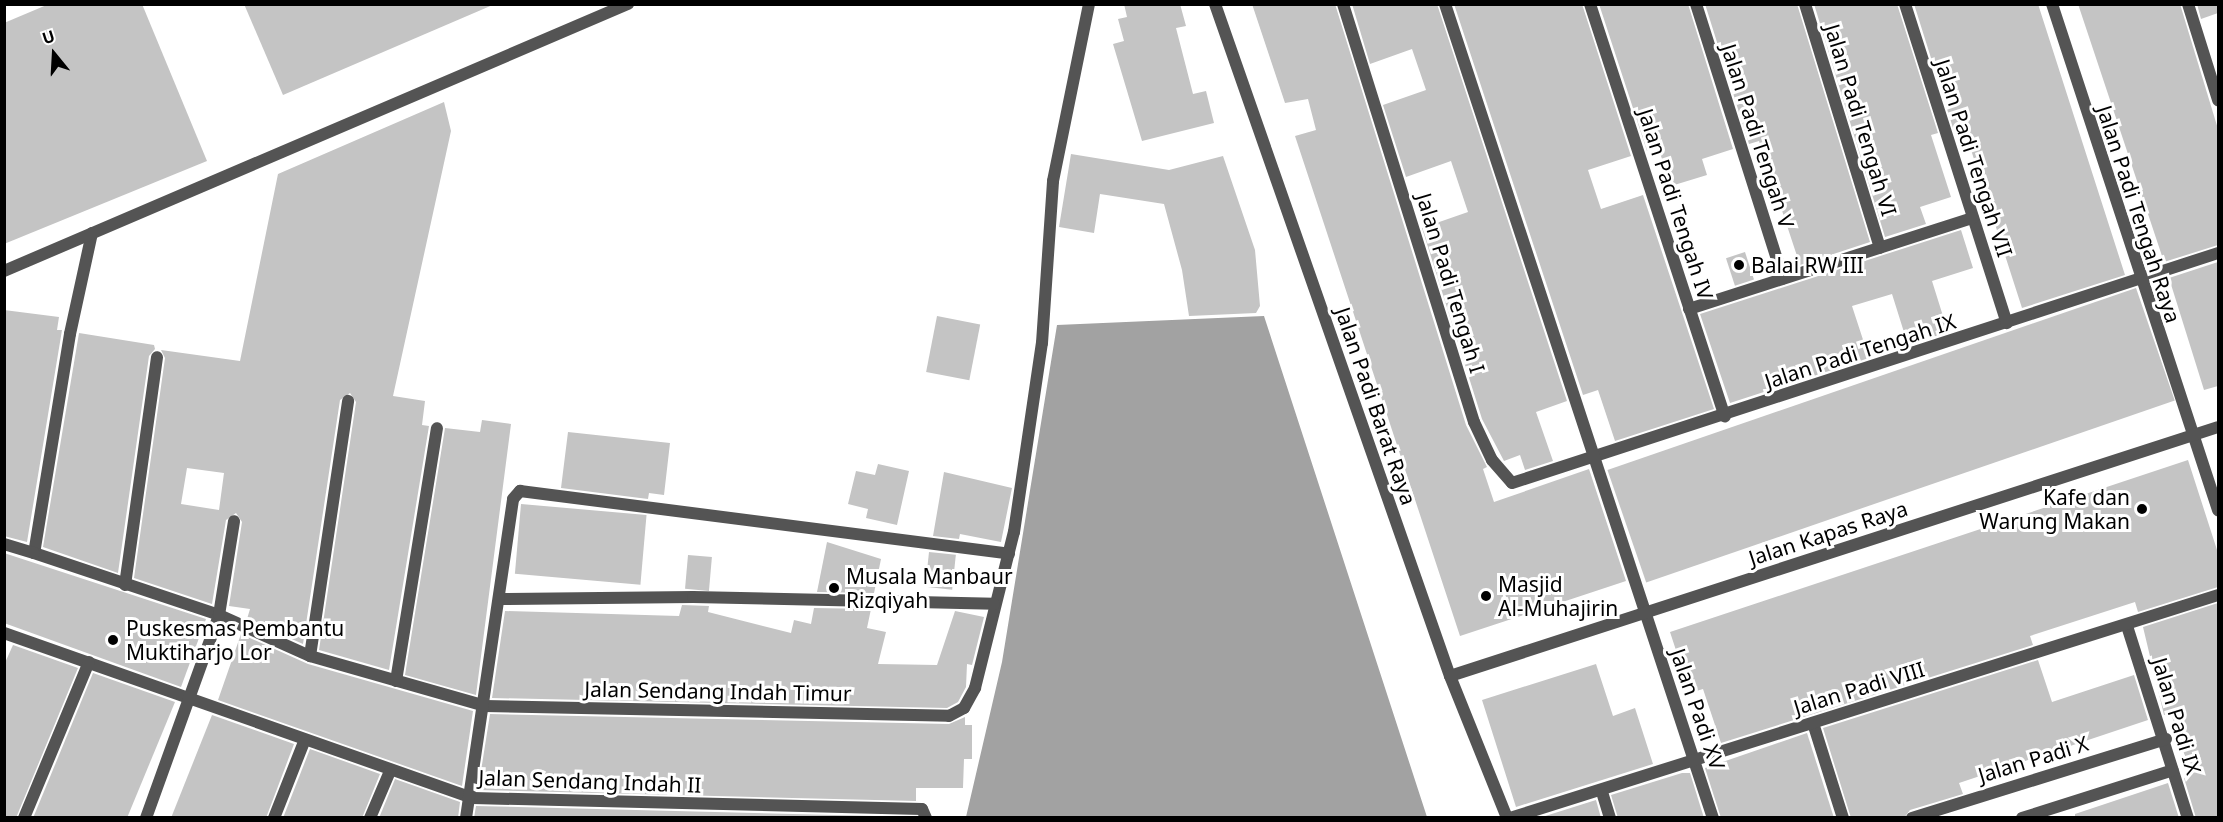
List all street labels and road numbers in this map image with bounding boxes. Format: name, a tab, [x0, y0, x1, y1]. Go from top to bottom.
street label: Jalan Padi Tengah VI	[1820, 21, 1902, 219]
street label: Jalan Padi Tengah V	[1716, 41, 1800, 231]
street label: Jalan Padi Tengah VII	[1930, 56, 2018, 260]
street label: Jalan Padi Tengah Raya	[2092, 102, 2186, 326]
street label: Jalan Padi Tengah IV	[1633, 105, 1719, 303]
street label: Jalan Padi Tengah I	[1412, 190, 1490, 376]
street label: Jalan Padi Barat Raya	[1330, 304, 1422, 508]
street label: Jalan Padi Tengah IX	[1761, 308, 1959, 394]
street label: Jalan Kapas Raya	[1745, 495, 1911, 571]
street label: Jalan Padi XV	[1666, 645, 1730, 773]
street label: Jalan Padi IX	[2147, 655, 2207, 777]
street label: Jalan Padi VIII	[1791, 656, 1927, 720]
street label: Jalan Sendang Indah Timur	[584, 676, 852, 706]
street label: Jalan Padi X	[1975, 730, 2091, 788]
street label: Jalan Sendang Indah II	[478, 765, 702, 797]

